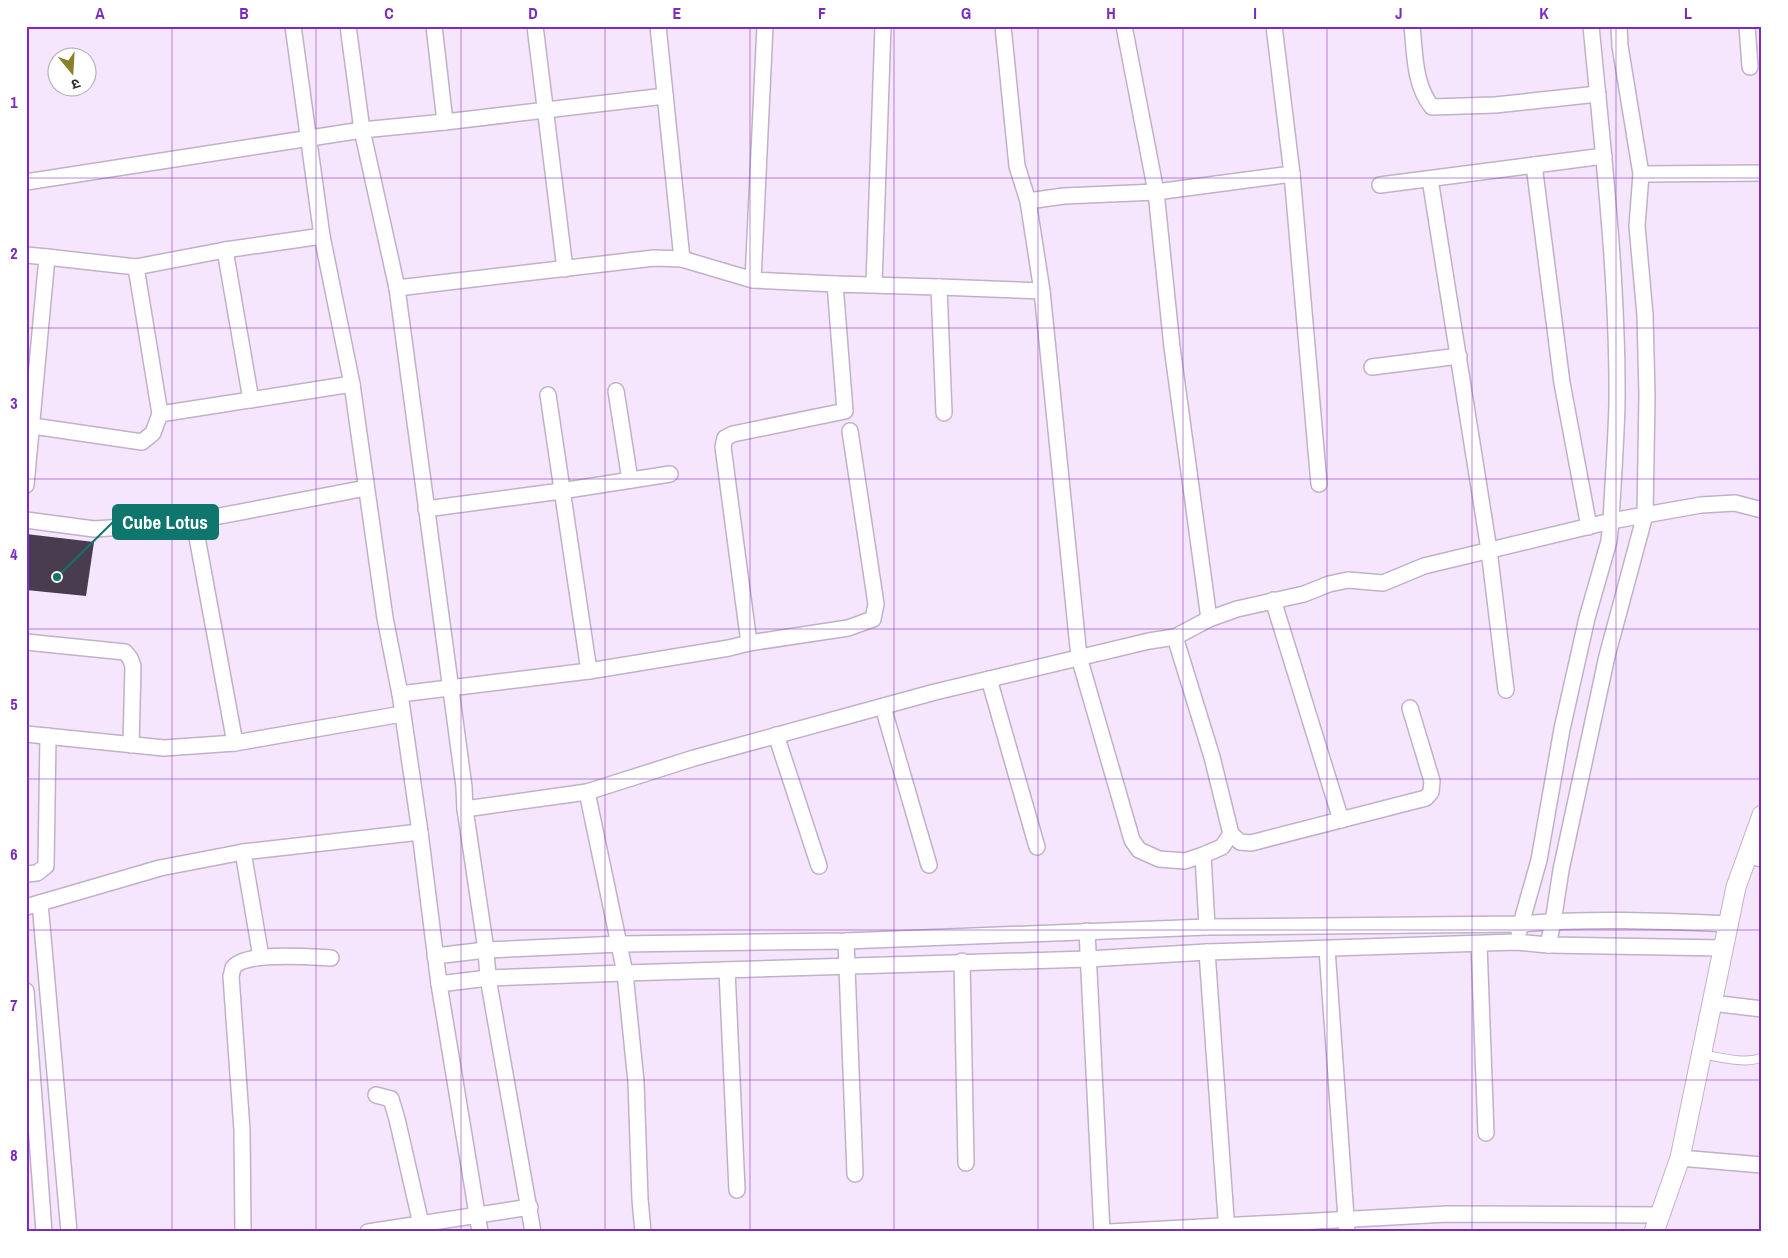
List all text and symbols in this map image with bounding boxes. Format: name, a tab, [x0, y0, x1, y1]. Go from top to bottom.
text: A	[95, 2, 105, 24]
text: B	[239, 2, 249, 24]
text: C	[384, 2, 394, 24]
text: D	[528, 2, 538, 24]
text: E	[673, 2, 682, 24]
text: F	[818, 2, 826, 24]
text: G	[961, 2, 971, 24]
text: H	[1106, 2, 1116, 24]
text: I	[1253, 2, 1257, 24]
text: J	[1395, 2, 1403, 24]
text: K	[1539, 2, 1549, 24]
text: L	[1684, 2, 1692, 24]
north arrow	[48, 48, 98, 98]
text: उ	[69, 75, 83, 94]
text: 1	[10, 91, 18, 113]
text: 2	[10, 242, 18, 264]
text: 3	[10, 392, 18, 414]
callout: Cube Lotus	[113, 505, 218, 539]
text: Cube Lotus	[122, 509, 208, 535]
text: 4	[10, 543, 18, 565]
text: 5	[10, 693, 18, 715]
text: 6	[10, 843, 18, 865]
text: 7	[10, 994, 18, 1016]
text: 8	[10, 1144, 18, 1166]

